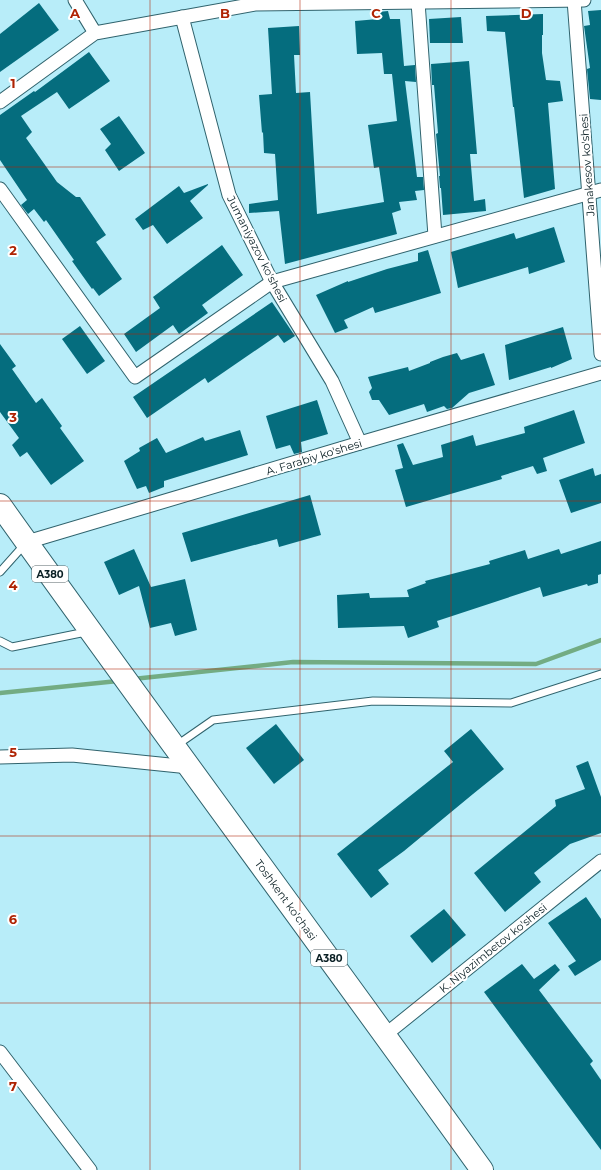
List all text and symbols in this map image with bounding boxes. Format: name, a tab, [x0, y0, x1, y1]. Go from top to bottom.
text: A	[69, 5, 81, 21]
text: B	[220, 5, 230, 21]
text: C	[371, 5, 381, 21]
text: D	[521, 5, 532, 21]
text: 1	[10, 75, 16, 91]
street label: Janakesov ko'shesi	[576, 113, 598, 218]
street label: Jumaniyazov ko'shesi	[224, 192, 290, 305]
text: 2	[9, 242, 17, 258]
text: 3	[8, 409, 17, 425]
street label: A. Farabiy ko'shesi	[264, 436, 364, 478]
road number: A380	[32, 566, 68, 582]
text: 4	[9, 577, 18, 593]
text: 5	[9, 744, 17, 760]
street label: Toshkent ko'chasi	[252, 857, 320, 943]
street label: K. Niyazimbetov ko'shesi	[436, 900, 550, 996]
text: 6	[9, 911, 18, 927]
road number: A380	[311, 950, 347, 966]
text: 7	[9, 1078, 17, 1094]

